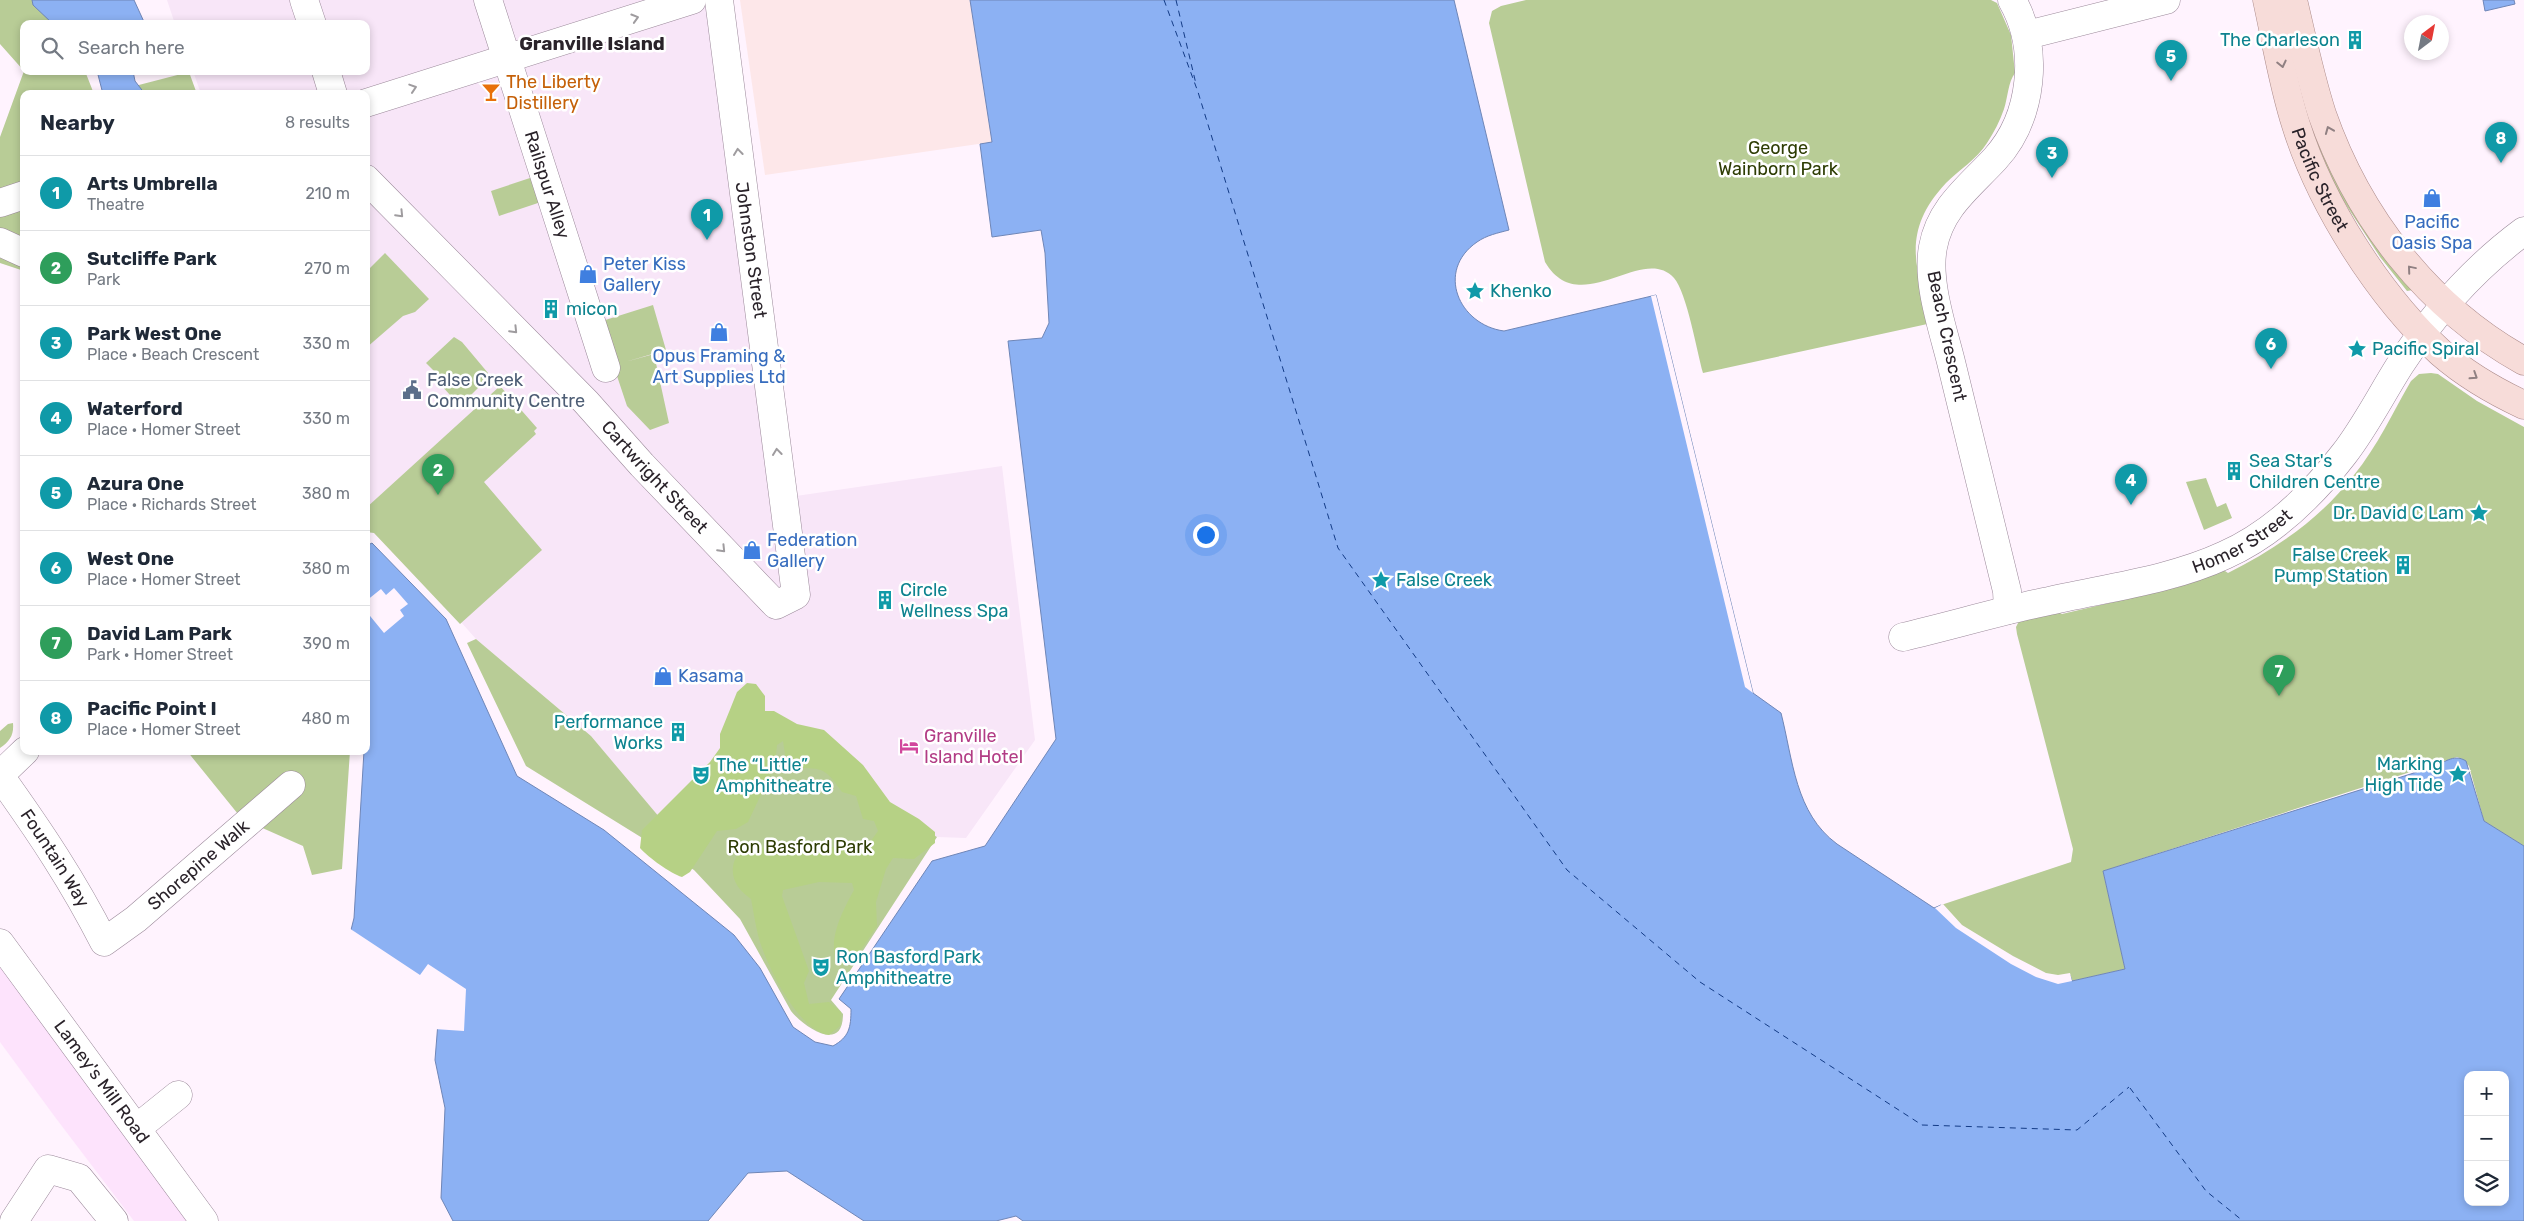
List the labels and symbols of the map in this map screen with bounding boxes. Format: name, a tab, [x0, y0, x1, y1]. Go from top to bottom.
one-way arrow	[630, 14, 638, 24]
north arrow	[2404, 15, 2449, 60]
place label: The Charleson	[2220, 29, 2340, 51]
building icon: The Charleson	[2344, 29, 2366, 51]
district label: Granville Island	[519, 32, 665, 55]
pin: 5	[2155, 40, 2187, 81]
one-way arrow	[2276, 60, 2287, 69]
place label: The Liberty Distillery	[506, 71, 601, 114]
bar icon: The Liberty Distillery	[480, 81, 502, 103]
one-way arrow	[408, 84, 416, 94]
pin: 8	[2485, 122, 2517, 163]
street label: Pacific Street	[2287, 125, 2353, 236]
one-way arrow	[2324, 126, 2335, 135]
street label: Railspur Alley	[520, 128, 575, 242]
park label: George Wainborn Park	[1718, 137, 1839, 180]
pin: 3	[2036, 137, 2068, 178]
one-way arrow	[733, 148, 744, 156]
street label: Johnston Street	[731, 180, 771, 320]
shop icon: Pacific Oasis Spa	[2421, 187, 2443, 209]
pin: 1	[691, 199, 723, 240]
one-way arrow	[394, 208, 403, 217]
place label: Pacific Oasis Spa	[2391, 211, 2473, 254]
place label: Peter Kiss Gallery	[603, 253, 686, 296]
shop icon: Peter Kiss Gallery	[577, 263, 599, 285]
one-way arrow	[2409, 266, 2417, 275]
street label: Beach Crescent	[1922, 269, 1972, 403]
place icon: Khenko	[1464, 280, 1486, 302]
place label: Khenko	[1490, 280, 1552, 302]
building icon: micon	[540, 298, 562, 320]
place label: micon	[566, 298, 618, 320]
shop icon: Opus Framing & Art Supplies Ltd	[708, 321, 730, 343]
one-way arrow	[508, 324, 517, 333]
pin: 6	[2255, 328, 2287, 369]
place icon: Pacific Spiral	[2346, 338, 2368, 360]
place label: Pacific Spiral	[2372, 338, 2479, 360]
place label: Opus Framing & Art Supplies Ltd	[652, 345, 786, 388]
place label: False Creek Community Centre	[427, 369, 585, 412]
one-way arrow	[2468, 369, 2477, 379]
public building icon: False Creek Community Centre	[401, 379, 423, 401]
street label: Cartwright Street	[597, 416, 713, 538]
one-way arrow	[772, 448, 783, 456]
place label: Sea Star's Children Centre	[2249, 450, 2380, 493]
pin: 2	[422, 454, 454, 495]
building icon: Sea Star's Children Centre	[2223, 460, 2245, 482]
pin: 4	[2115, 464, 2147, 505]
place label: Dr. David C Lam	[2333, 502, 2464, 524]
place icon: Dr. David C Lam	[2468, 502, 2490, 524]
street label: Homer Street	[2189, 504, 2297, 578]
your location	[1193, 522, 1219, 548]
place label: Federation Gallery	[767, 529, 857, 572]
shop icon: Federation Gallery	[741, 539, 763, 561]
one-way arrow	[716, 543, 725, 552]
place label: False Creek Pump Station	[2274, 544, 2389, 587]
building icon: False Creek Pump Station	[2392, 554, 2414, 576]
place icon: False Creek	[1370, 569, 1392, 591]
place label: False Creek	[1396, 569, 1493, 591]
place label: Circle Wellness Spa	[900, 579, 1009, 622]
building icon: Circle Wellness Spa	[874, 589, 896, 611]
pin: 7	[2263, 655, 2295, 696]
shop icon: Kasama	[652, 665, 674, 687]
place label: Kasama	[678, 665, 744, 687]
place label: Performance Works	[554, 711, 663, 754]
building icon: Performance Works	[667, 721, 689, 743]
place label: Granville Island Hotel	[924, 725, 1023, 768]
hotel icon: Granville Island Hotel	[898, 735, 920, 757]
place label: Marking High Tide	[2365, 753, 2443, 796]
place label: The “Little” Amphitheatre	[716, 754, 832, 797]
place icon: Marking High Tide	[2447, 763, 2469, 785]
theatre icon: The “Little” Amphitheatre	[690, 764, 712, 786]
street label: Fountain Way	[16, 805, 94, 911]
street label: Shorepine Walk	[143, 815, 254, 915]
park label: Ron Basford Park	[728, 836, 873, 858]
place label: Ron Basford Park Amphitheatre	[836, 946, 981, 989]
theatre icon: Ron Basford Park Amphitheatre	[810, 956, 832, 978]
street label: Lamey's Mill Road	[49, 1016, 154, 1148]

